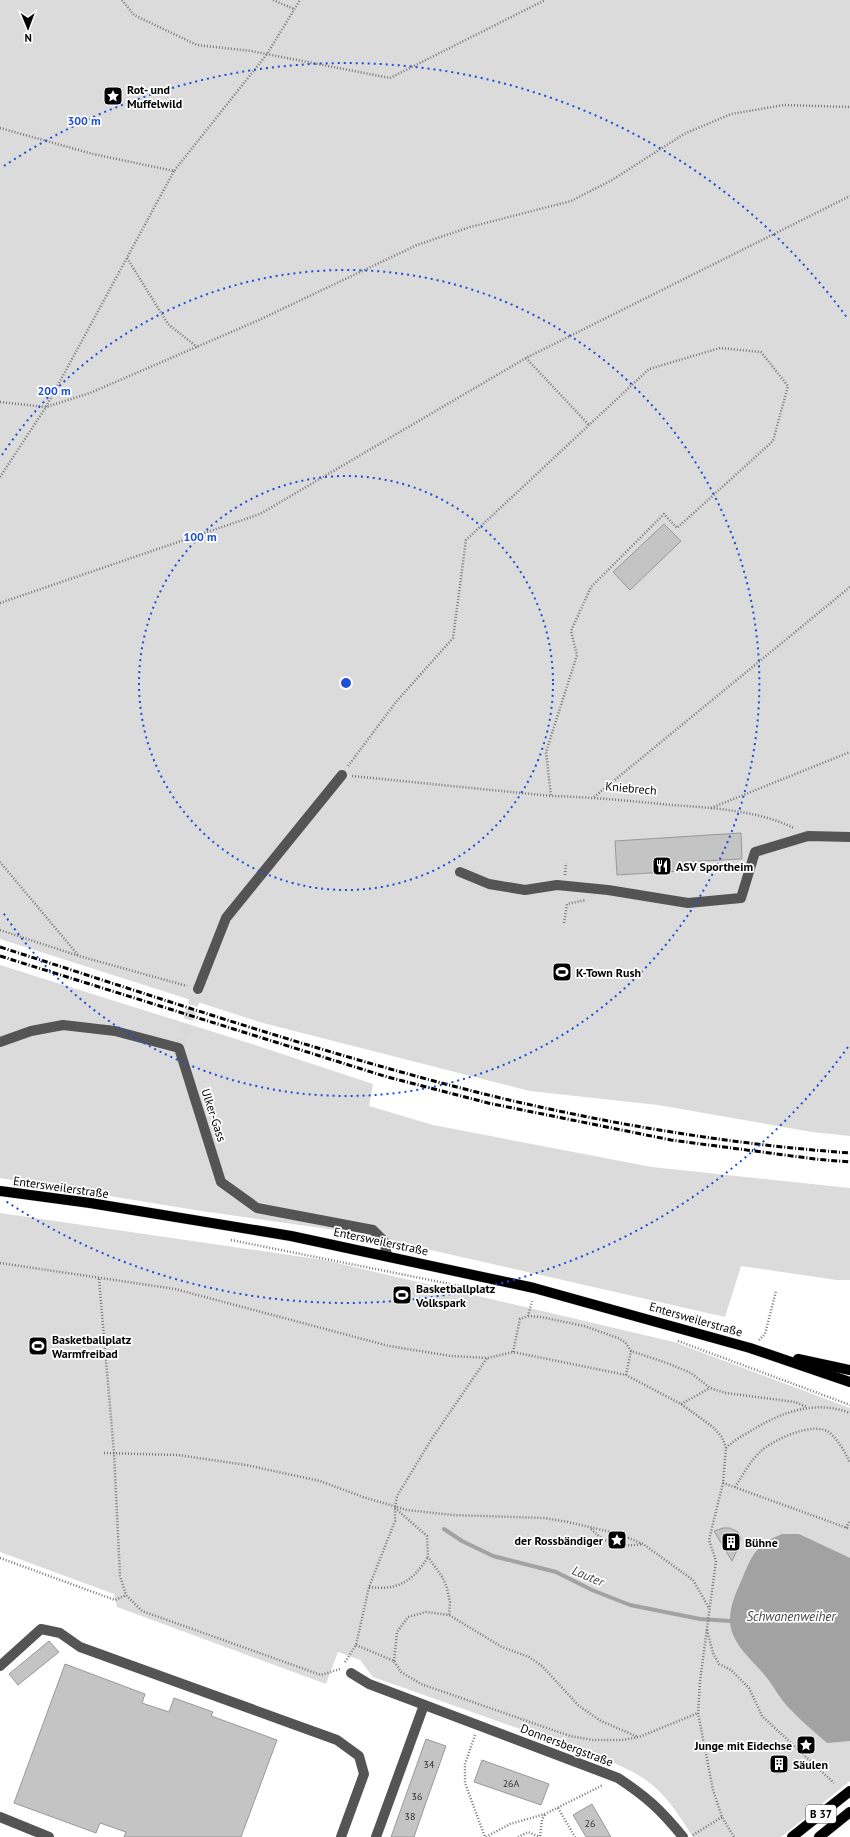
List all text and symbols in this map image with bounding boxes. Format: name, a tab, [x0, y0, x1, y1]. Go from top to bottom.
north arrow	[8, 8, 48, 48]
text: N	[24, 31, 32, 45]
place label: Rot- und Muffelwild	[127, 82, 182, 111]
place icon: Rot- und Muffelwild	[102, 85, 124, 107]
text: 300 m	[67, 113, 101, 128]
text: 200 m	[37, 383, 71, 398]
text: 100 m	[183, 529, 217, 544]
centre of rings	[339, 676, 353, 690]
street label: Kniebrech	[605, 778, 657, 798]
restaurant icon: ASV Sportheim	[651, 855, 673, 877]
place label: ASV Sportheim	[676, 859, 753, 874]
sports icon: K-Town Rush	[551, 961, 573, 983]
place label: K-Town Rush	[576, 965, 641, 980]
street label: Ulker-Gass	[198, 1087, 230, 1143]
street label: Entersweilerstraße	[12, 1173, 110, 1201]
street label: Entersweilerstraße	[332, 1224, 430, 1258]
place label: Basketballplatz Volkspark	[415, 1281, 496, 1310]
sports icon: Basketballplatz Volkspark	[391, 1284, 413, 1306]
street label: Entersweilerstraße	[648, 1299, 744, 1339]
place label: Basketballplatz Warmfreibad	[52, 1332, 132, 1361]
sports icon: Basketballplatz Warmfreibad	[27, 1335, 49, 1357]
place icon: der Rossbändiger	[606, 1529, 628, 1551]
building icon: Bühne	[720, 1531, 742, 1553]
place label: der Rossbändiger	[515, 1533, 604, 1548]
place label: Bühne	[745, 1535, 778, 1550]
water label: Lauter	[569, 1562, 607, 1591]
water label: Schwanenweiher	[746, 1608, 836, 1625]
street label: Donnersbergstraße	[519, 1720, 615, 1770]
place icon: Junge mit Eidechse	[795, 1734, 817, 1756]
place label: Junge mit Eidechse	[693, 1738, 792, 1753]
building icon: Säulen	[768, 1753, 790, 1775]
place label: Säulen	[793, 1757, 828, 1772]
house number: 34	[424, 1758, 435, 1771]
house number: 26A	[503, 1777, 520, 1790]
house number: 36	[412, 1790, 422, 1803]
road number: B 37	[806, 1805, 836, 1823]
house number: 38	[405, 1810, 415, 1823]
house number: 26	[585, 1817, 595, 1830]

